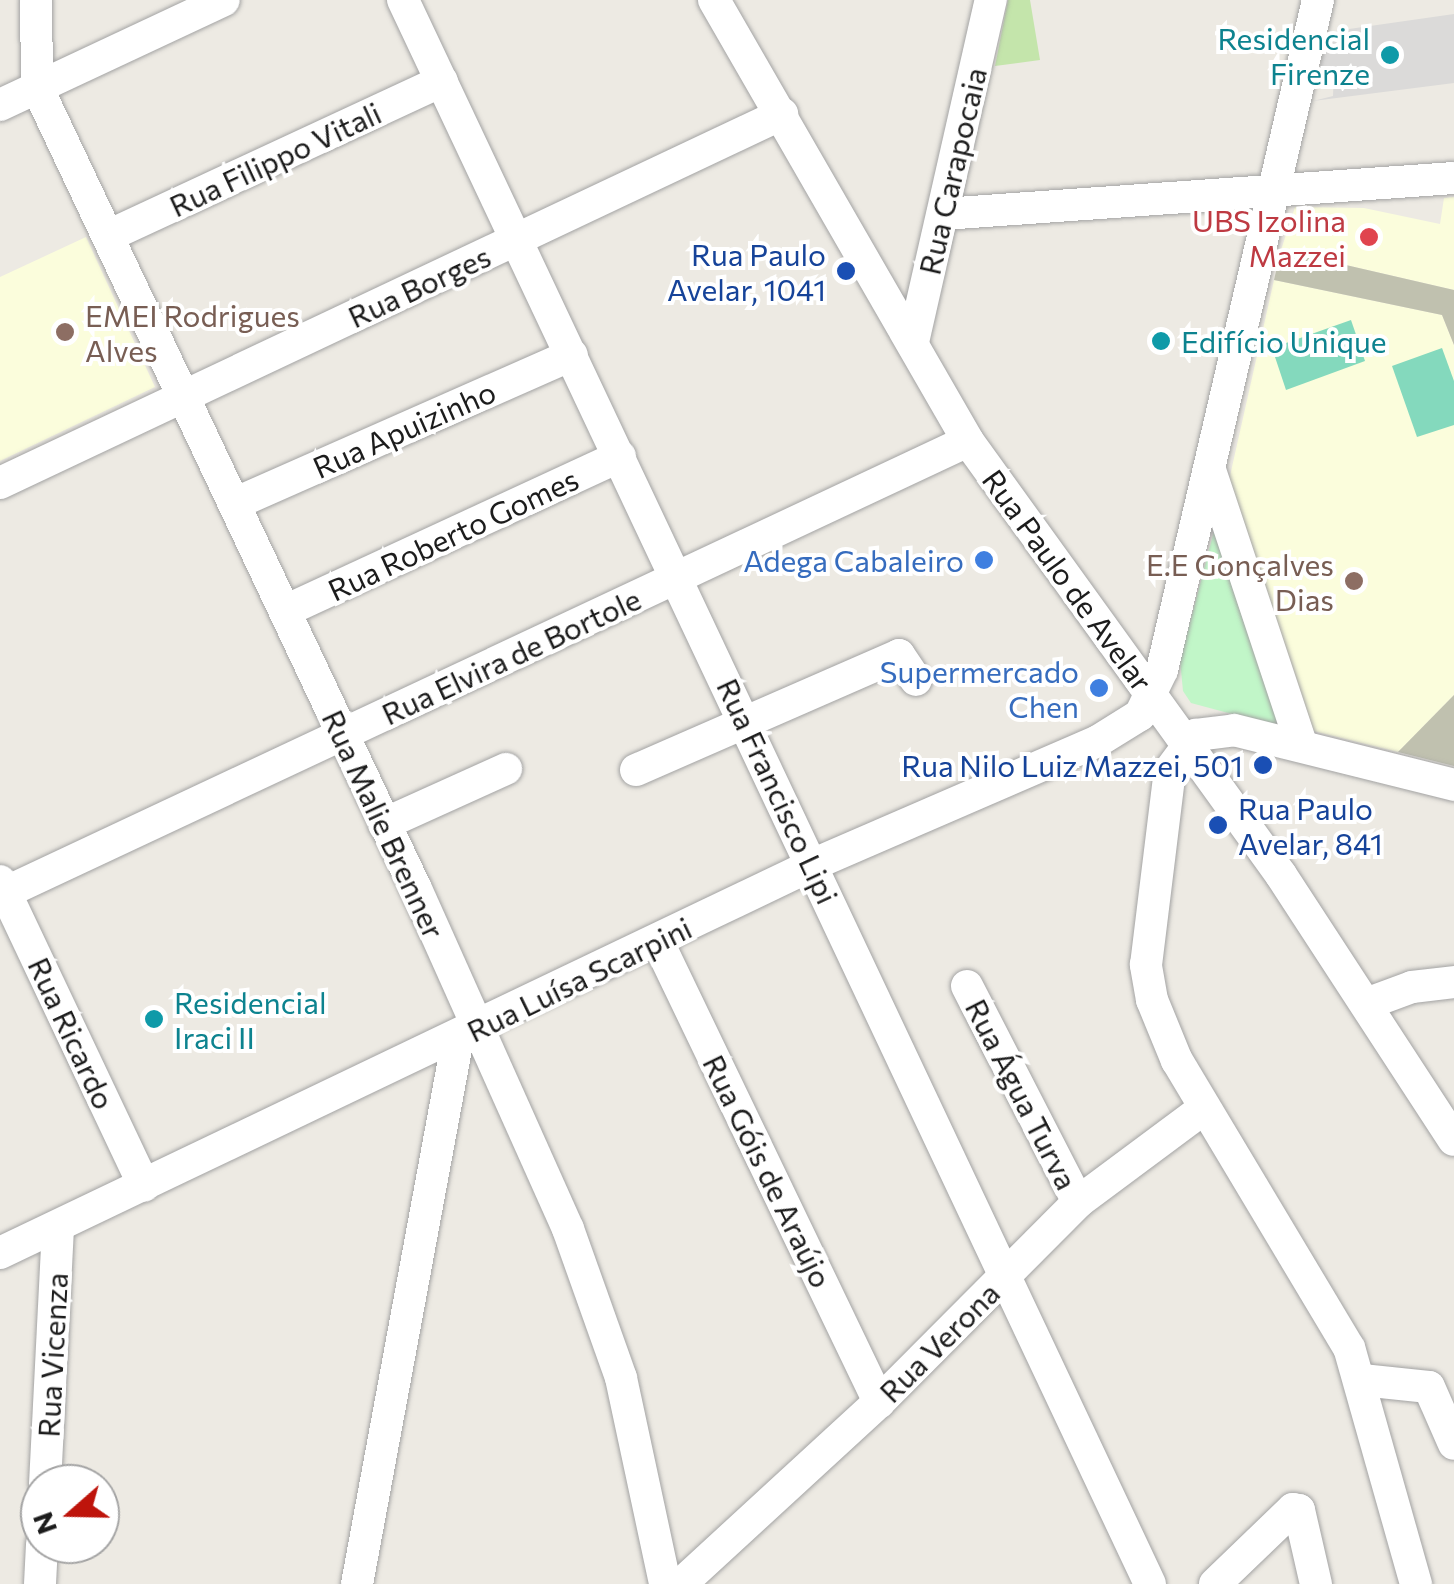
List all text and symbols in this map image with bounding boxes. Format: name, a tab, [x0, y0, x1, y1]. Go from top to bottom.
place label: Residencial Firenze	[1218, 20, 1370, 90]
marker: Residencial Firenze	[1379, 44, 1401, 66]
street label: Rua Carapocaia	[911, 64, 993, 278]
street label: Rua Filippo Vitali	[164, 94, 386, 224]
place label: UBS Izolina Mazzei	[1192, 202, 1346, 272]
marker: UBS Izolina Mazzei	[1356, 224, 1382, 250]
place label: Rua Paulo Avelar, 1041	[667, 236, 826, 306]
street label: Rua Borges	[342, 237, 496, 335]
marker: Rua Paulo Avelar, 1041	[835, 260, 857, 282]
place label: EMEI Rodrigues Alves	[85, 297, 300, 368]
marker: EMEI Rodrigues Alves	[54, 321, 76, 343]
place label: Edifício Unique	[1181, 323, 1387, 359]
marker: Edifício Unique	[1150, 330, 1172, 352]
street label: Rua Apuizinho	[307, 373, 501, 485]
street label: Rua Roberto Gomes	[322, 460, 584, 608]
street label: Rua Paulo de Avelar	[976, 462, 1160, 698]
place label: Adega Cabaleiro	[743, 542, 964, 578]
place label: E.E Gonçalves Dias	[1146, 546, 1334, 616]
marker: Adega Cabaleiro	[973, 549, 995, 571]
marker: E.E Gonçalves Dias	[1343, 570, 1365, 592]
street label: Rua Elvira de Bortole	[376, 580, 646, 732]
place label: Supermercado Chen	[880, 653, 1079, 724]
street label: Rua Francisco Lipi	[710, 673, 846, 909]
marker: Supermercado Chen	[1088, 677, 1110, 699]
street label: Rua Malie Brenner	[315, 704, 453, 944]
place label: Rua Nilo Luiz Mazzei, 501	[901, 747, 1243, 783]
marker: Rua Nilo Luiz Mazzei, 501	[1252, 754, 1274, 776]
place label: Rua Paulo Avelar, 841	[1238, 790, 1383, 860]
marker: Rua Paulo Avelar, 841	[1207, 814, 1229, 836]
street label: Rua Luísa Scarpini	[461, 909, 697, 1049]
street label: Rua Ricardo	[21, 951, 123, 1115]
place label: Residencial Iraci II	[174, 984, 326, 1054]
street label: Rua Água Turva	[959, 993, 1085, 1195]
marker: Residencial Iraci II	[143, 1008, 165, 1030]
street label: Rua Góis de Araújo	[696, 1049, 840, 1293]
street label: Rua Vicenza	[30, 1272, 74, 1438]
street label: Rua Verona	[872, 1275, 1006, 1409]
north arrow	[20, 1464, 120, 1564]
text: N	[24, 1508, 63, 1539]

